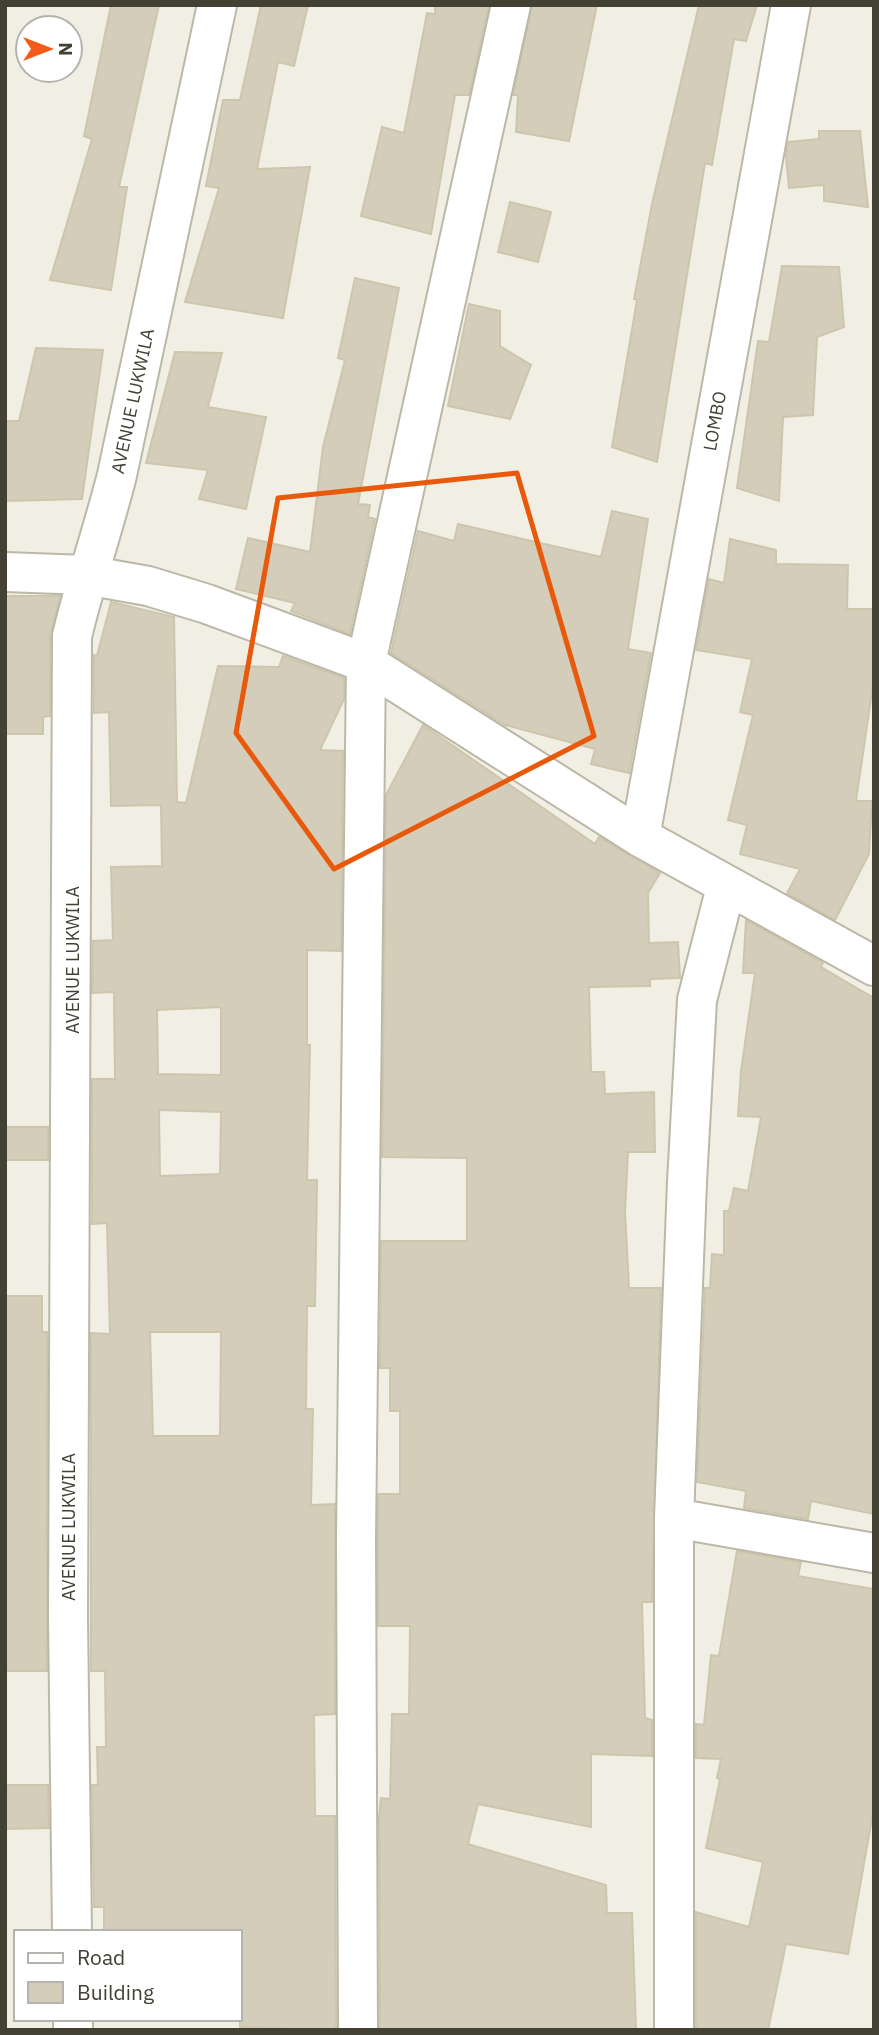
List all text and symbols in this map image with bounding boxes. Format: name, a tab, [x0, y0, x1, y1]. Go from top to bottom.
north arrow	[14, 14, 84, 84]
text: N	[54, 42, 78, 56]
street label: AVENUE LUKWILA	[106, 326, 159, 476]
street label: LOMBO	[698, 389, 731, 453]
street label: AVENUE LUKWILA	[61, 886, 84, 1034]
street label: AVENUE LUKWILA	[57, 1453, 80, 1601]
legend	[14, 1930, 242, 2021]
text: Road	[77, 1943, 125, 1971]
text: Building	[77, 1978, 154, 2006]

